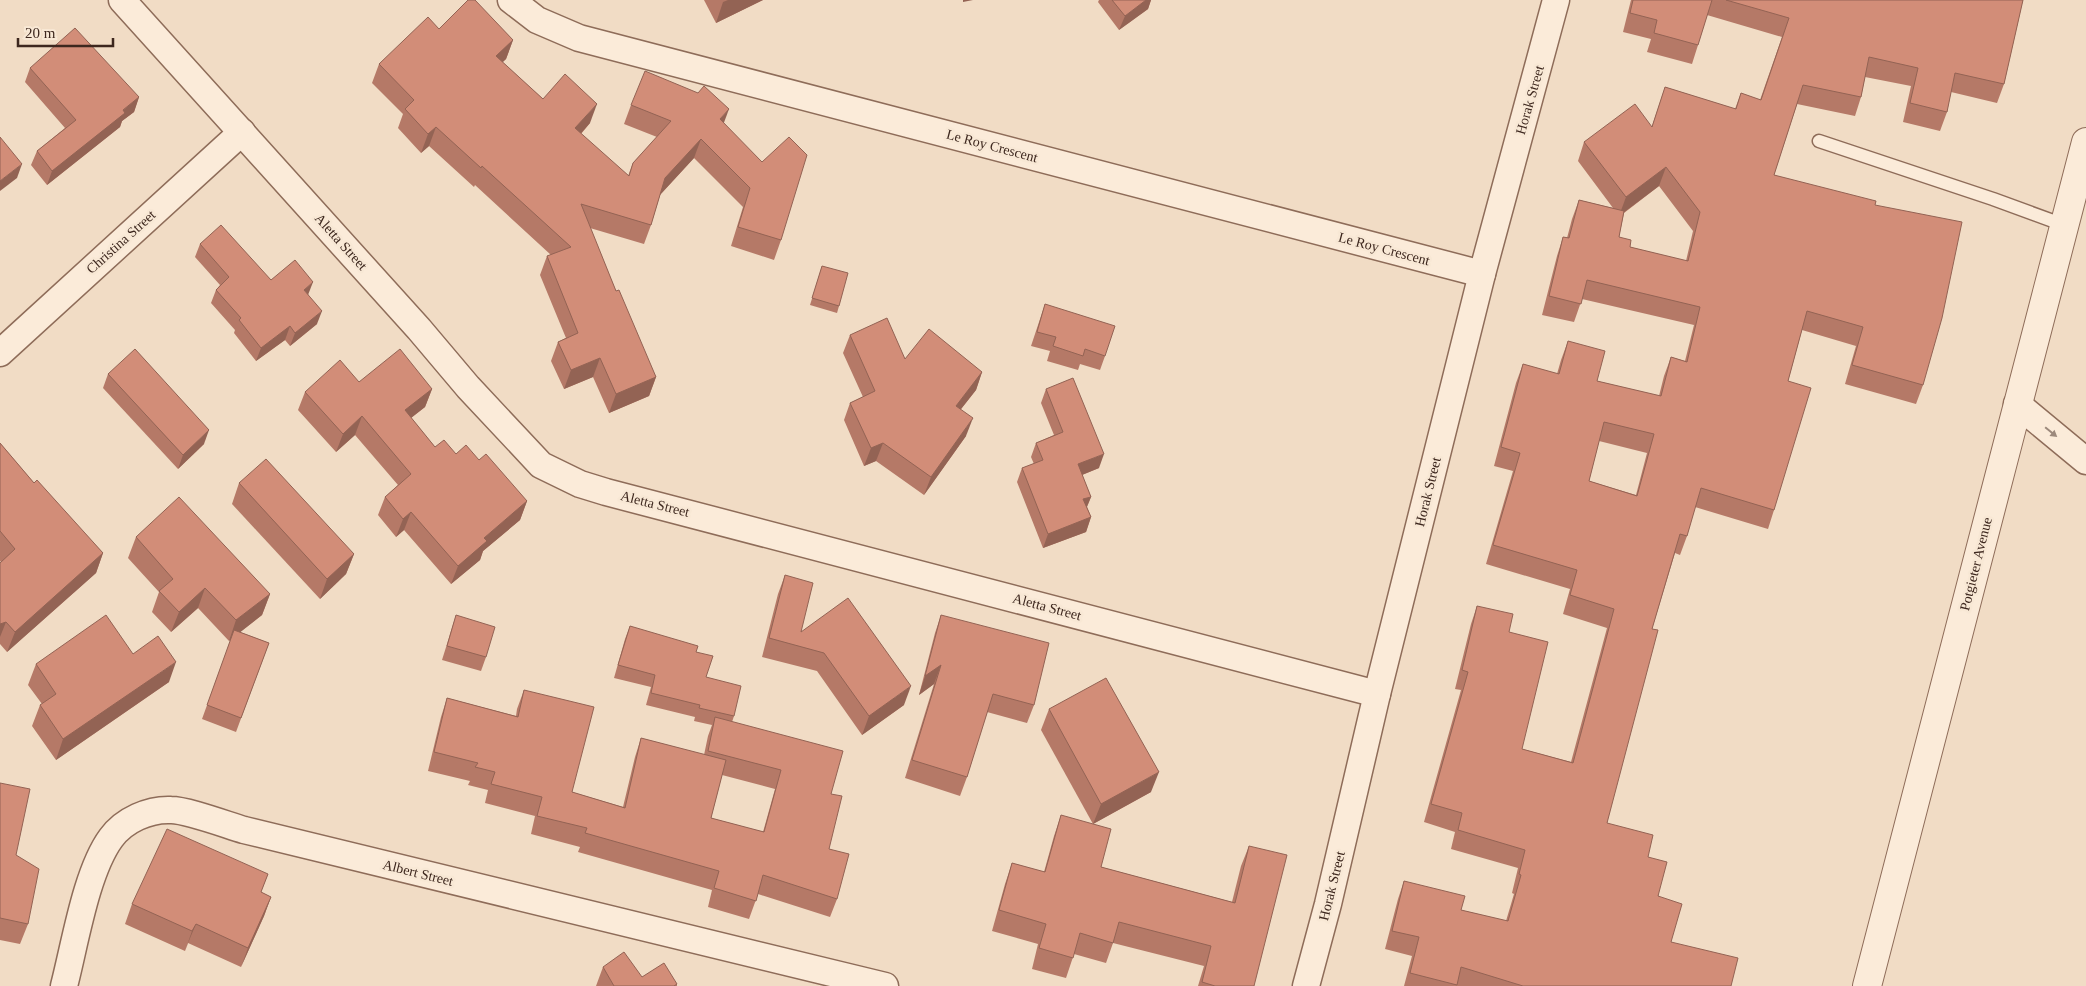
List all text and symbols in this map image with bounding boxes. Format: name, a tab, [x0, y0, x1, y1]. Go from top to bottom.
scale bar	[18, 15, 112, 47]
text: 20 m	[25, 25, 56, 41]
street label: Horak Street	[1513, 64, 1547, 136]
street label: Le Roy Crescent	[945, 127, 1039, 165]
street label: Christina Street	[83, 207, 159, 277]
street label: Aletta Street	[312, 211, 370, 273]
street label: Le Roy Crescent	[1337, 230, 1431, 268]
one-way arrow	[2044, 427, 2057, 438]
street label: Horak Street	[1412, 456, 1444, 528]
street label: Aletta Street	[619, 488, 691, 520]
street label: Potgieter Avenue	[1957, 516, 1995, 612]
street label: Aletta Street	[1011, 591, 1083, 623]
street label: Horak Street	[1316, 850, 1348, 922]
street label: Albert Street	[381, 857, 455, 889]

